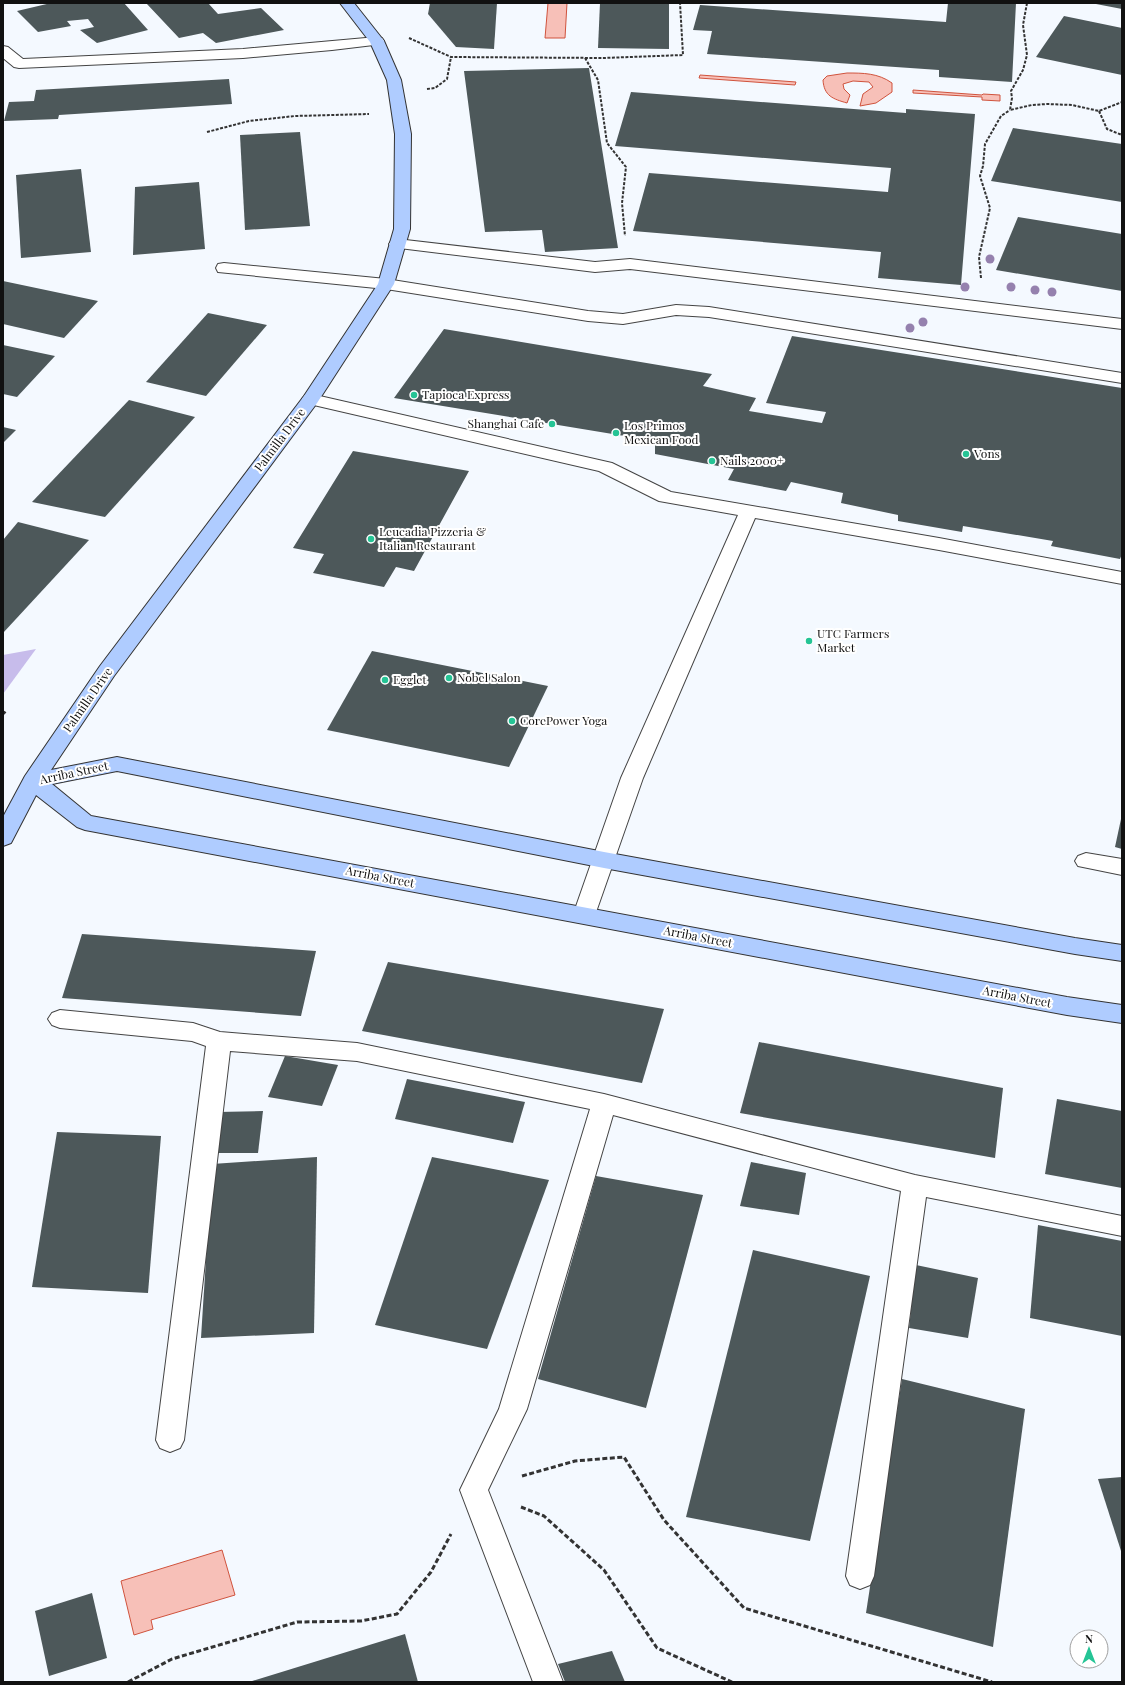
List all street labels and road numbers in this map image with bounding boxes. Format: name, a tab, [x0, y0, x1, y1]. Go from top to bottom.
street label: Palmilla Drive	[250, 404, 308, 474]
street label: Palmilla Drive	[59, 664, 115, 735]
street label: Arriba Street	[37, 757, 110, 787]
street label: Arriba Street	[344, 861, 417, 891]
street label: Arriba Street	[662, 921, 735, 951]
street label: Arriba Street	[981, 981, 1054, 1011]

